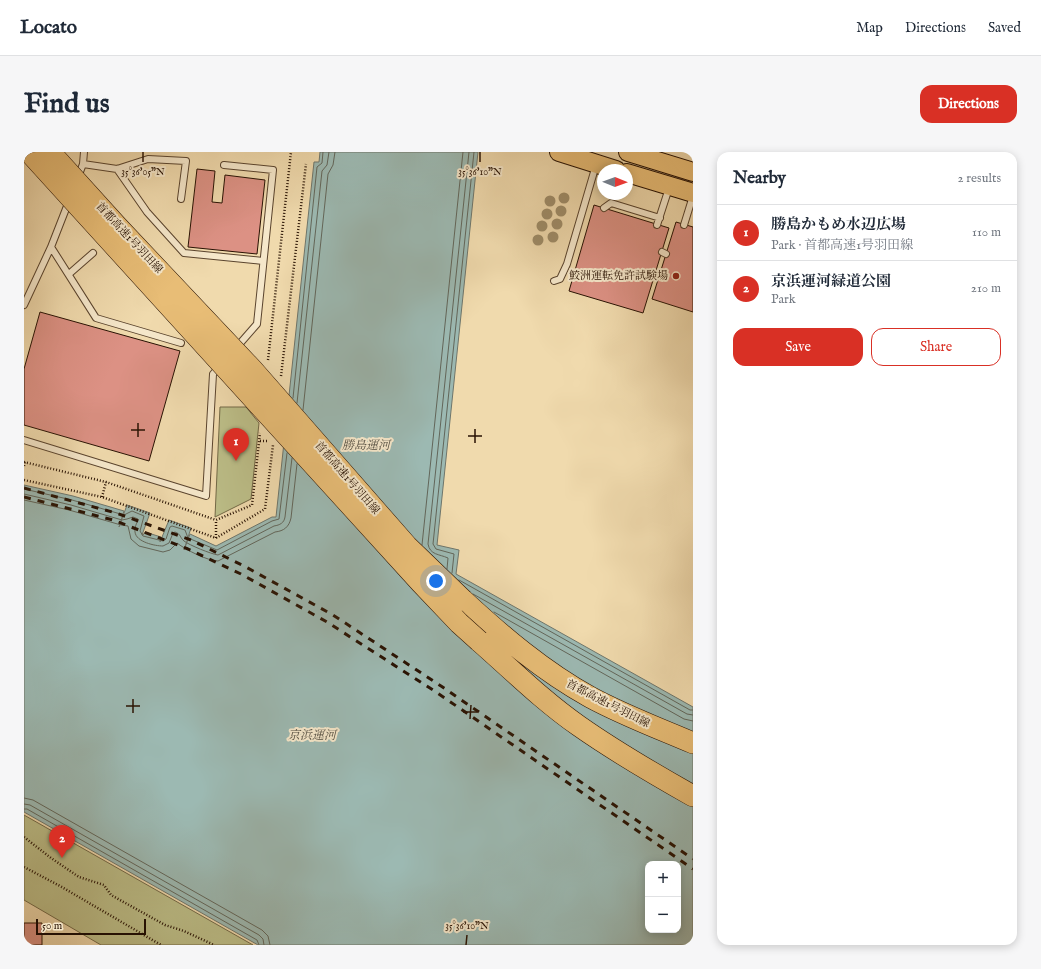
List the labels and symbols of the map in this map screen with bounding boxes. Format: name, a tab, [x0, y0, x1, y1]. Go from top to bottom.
north arrow	[597, 164, 633, 200]
text: 35°36'05"N	[121, 166, 165, 179]
text: 35°36'10"N	[458, 166, 502, 179]
street label: 首都高速1号羽田線	[92, 200, 166, 276]
place label: 鮫洲運転免許試験場	[569, 269, 668, 283]
marker: 鮫洲運転免許試験場	[671, 271, 681, 281]
pin: 1	[223, 428, 249, 461]
water label: 勝島運河	[342, 438, 392, 453]
street label: 首都高速1号羽田線	[312, 439, 382, 517]
your location	[426, 571, 446, 591]
street label: 首都高速1号羽田線	[564, 677, 652, 731]
water label: 京浜運河	[288, 728, 338, 743]
pin: 2	[49, 825, 75, 858]
scale bar	[36, 917, 146, 936]
text: 35°36'10"N	[445, 920, 489, 933]

